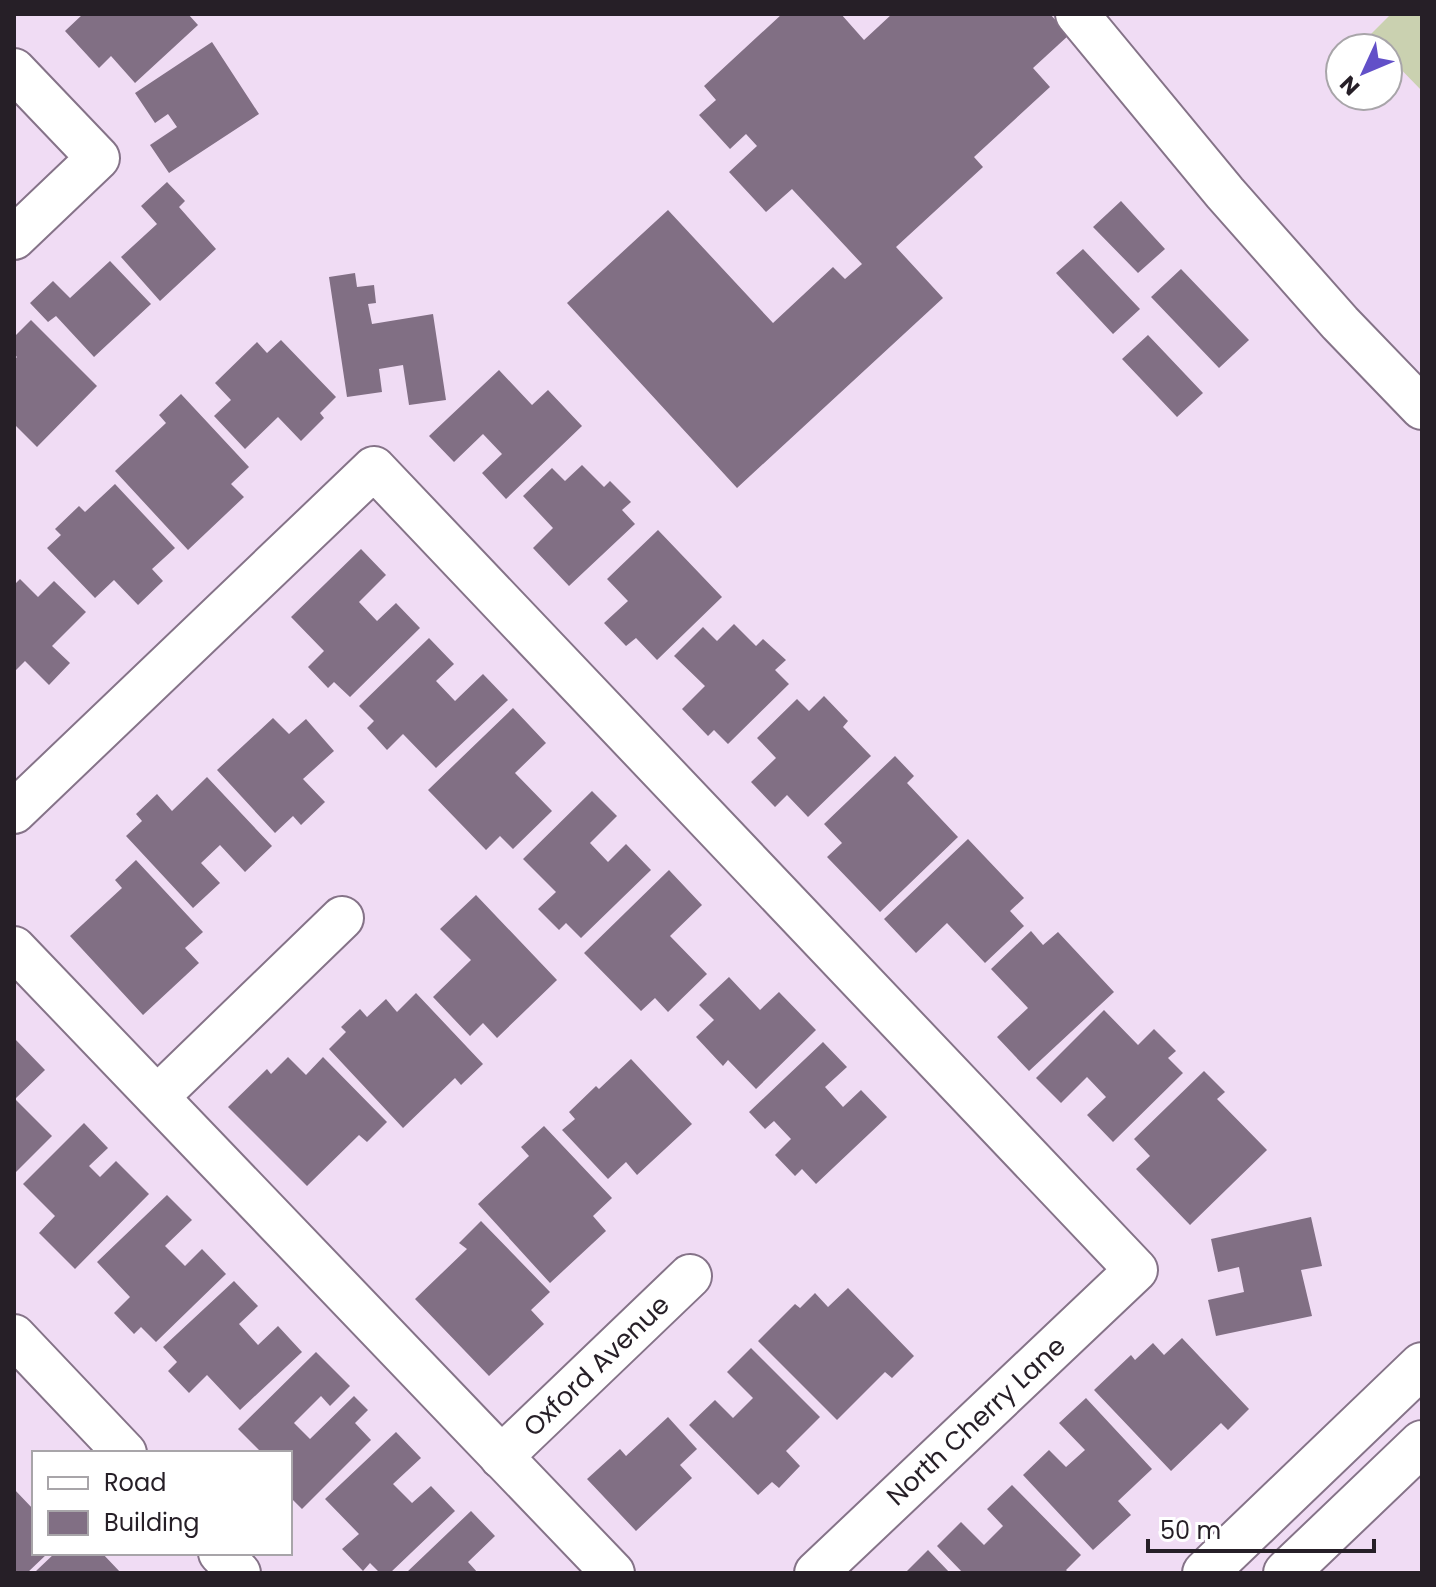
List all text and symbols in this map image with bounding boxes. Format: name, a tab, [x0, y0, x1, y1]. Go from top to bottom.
north arrow	[1324, 32, 1404, 112]
text: N	[1333, 69, 1367, 102]
street label: Oxford Avenue	[515, 1287, 677, 1444]
street label: North Cherry Lane	[879, 1328, 1073, 1514]
legend	[32, 1451, 292, 1555]
text: Road	[104, 1466, 166, 1499]
scale bar	[1148, 1503, 1374, 1553]
text: Building	[104, 1506, 200, 1539]
text: 50 m	[1160, 1514, 1221, 1547]

